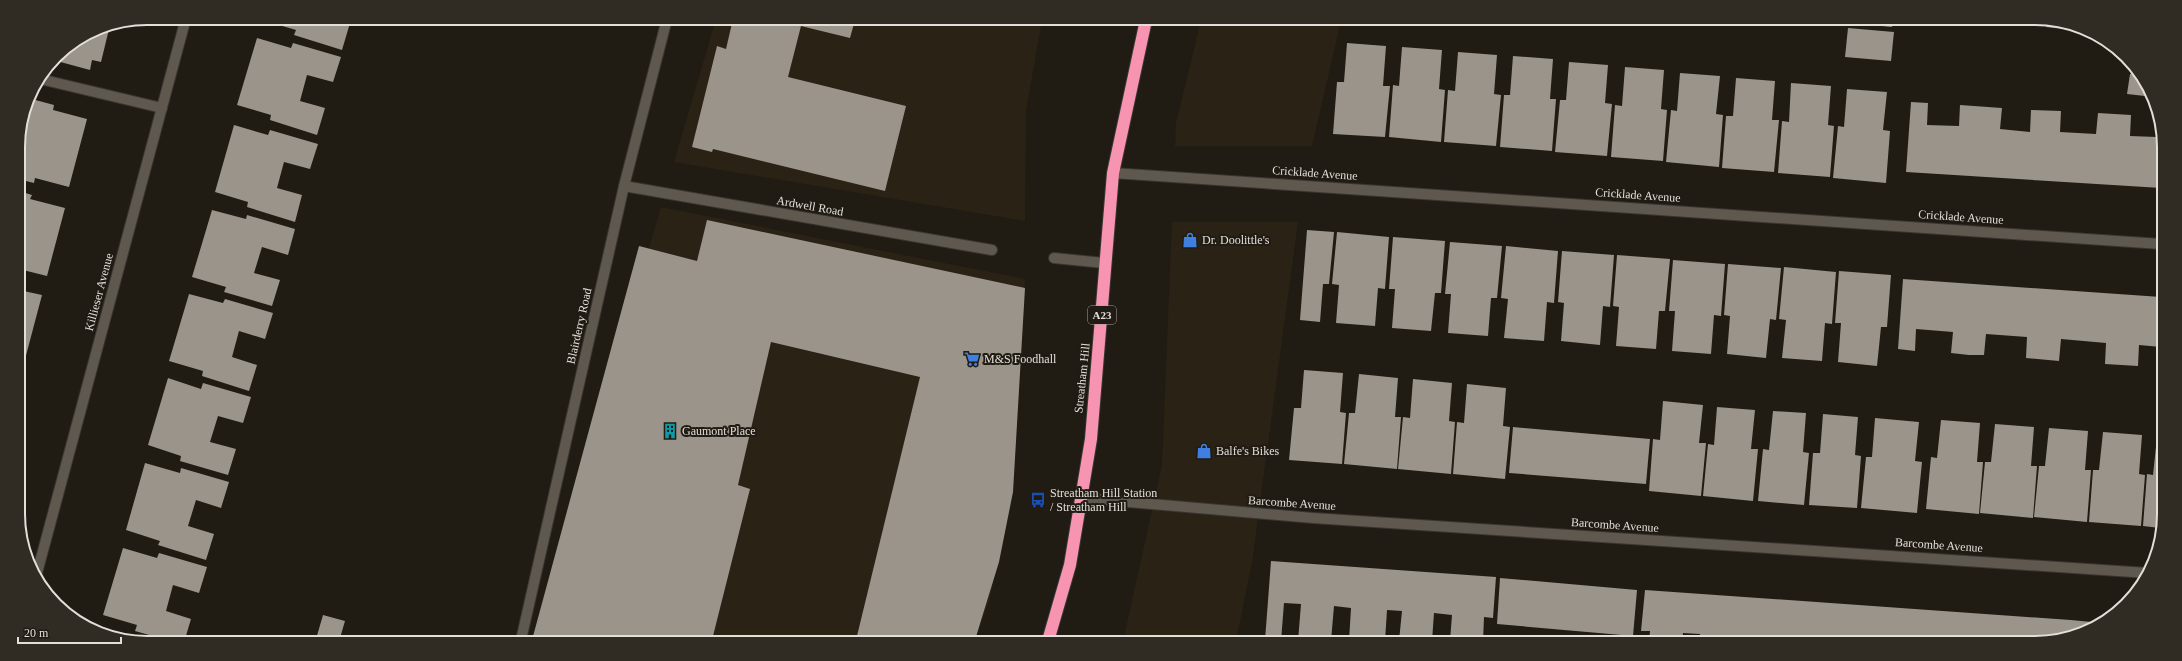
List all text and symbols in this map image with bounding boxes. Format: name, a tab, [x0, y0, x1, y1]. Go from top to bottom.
street label: Cricklade Avenue	[1272, 163, 1358, 183]
street label: Cricklade Avenue	[1595, 185, 1681, 205]
street label: Ardwell Road	[775, 193, 845, 219]
street label: Cricklade Avenue	[1918, 207, 2004, 227]
shop icon: Dr. Doolittle's	[1181, 231, 1199, 249]
place label: Dr. Doolittle's	[1202, 233, 1270, 247]
street label: Killieser Avenue	[82, 252, 116, 332]
street label: Blairderry Road	[563, 287, 595, 365]
road number: A23	[1088, 306, 1116, 324]
street label: Streatham Hill	[1071, 342, 1093, 414]
supermarket icon: M&S Foodhall	[963, 350, 981, 368]
place label: M&S Foodhall	[984, 352, 1057, 366]
building icon: Gaumont Place	[661, 422, 679, 440]
place label: Gaumont Place	[682, 424, 756, 438]
shop icon: Balfe's Bikes	[1195, 442, 1213, 460]
place label: Balfe's Bikes	[1216, 444, 1279, 458]
place label: Streatham Hill Station / Streatham Hill	[1050, 486, 1157, 514]
bus stop icon: Streatham Hill Station / Streatham Hill	[1029, 491, 1047, 509]
street label: Barcombe Avenue	[1248, 493, 1336, 513]
street label: Barcombe Avenue	[1571, 515, 1659, 535]
street label: Barcombe Avenue	[1895, 535, 1983, 555]
scale bar	[18, 619, 121, 645]
text: 20 m	[24, 626, 49, 640]

